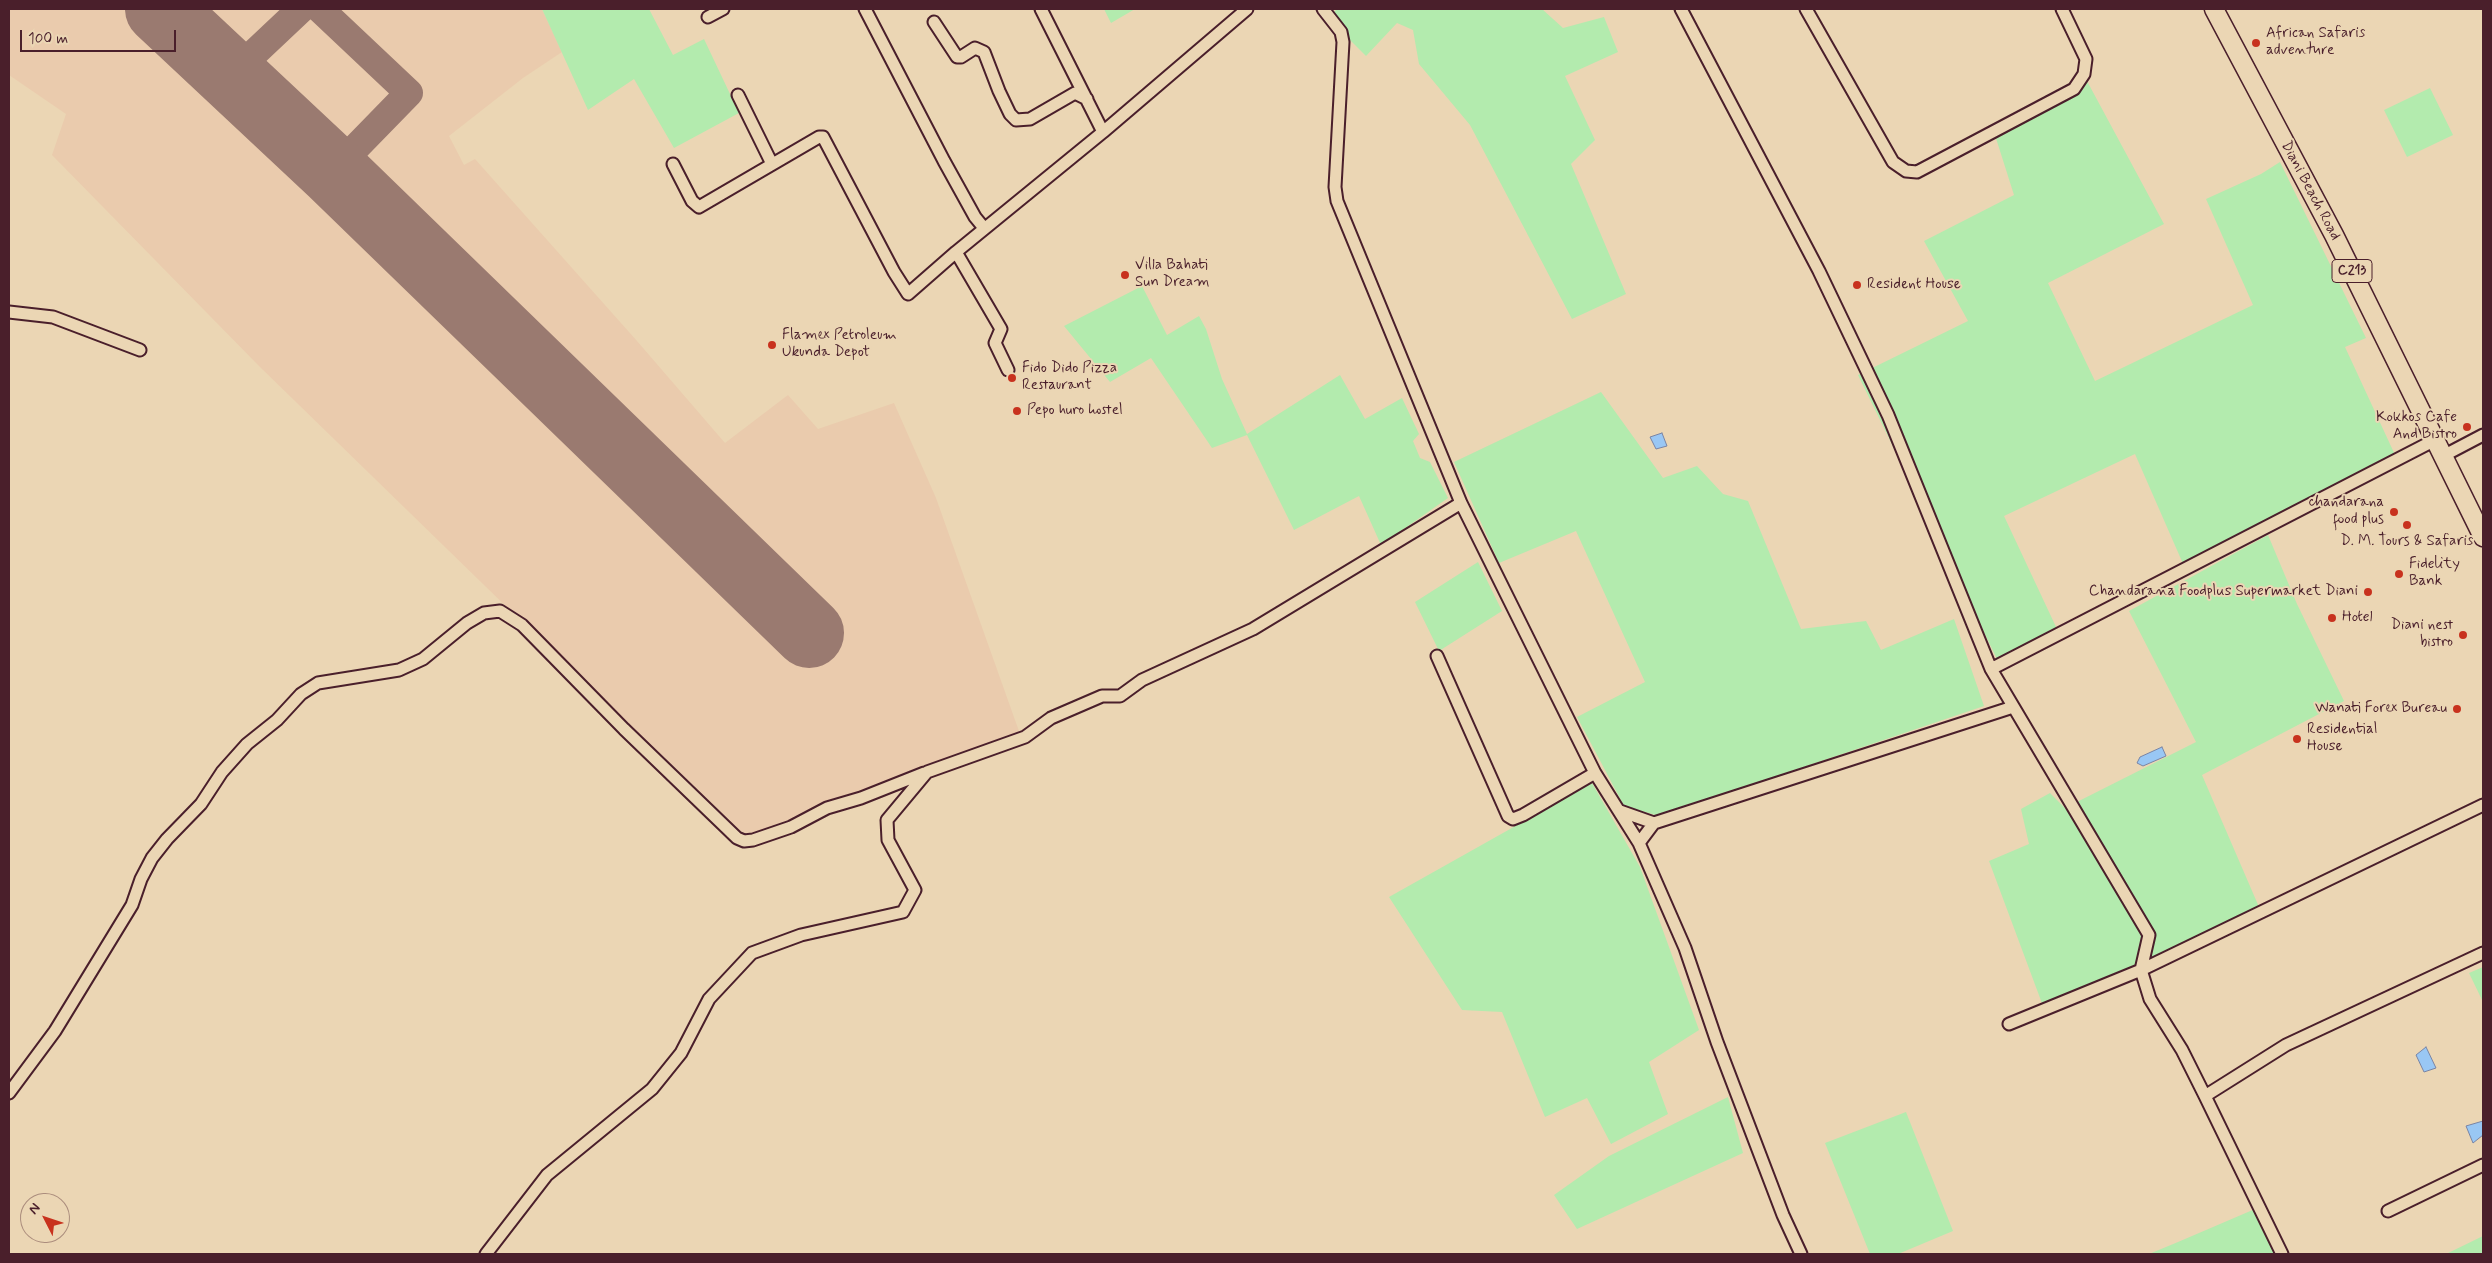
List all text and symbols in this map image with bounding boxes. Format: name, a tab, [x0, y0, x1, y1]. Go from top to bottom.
scale bar	[22, 20, 179, 52]
place label: African Safaris adventure	[2266, 25, 2365, 60]
text: 100 m	[28, 29, 68, 49]
marker: African Safaris adventure	[2250, 37, 2262, 49]
street label: Diani Beach Road	[2276, 138, 2344, 244]
place label: Villa Bahati Sun Dream	[1135, 257, 1209, 292]
road number: C213	[2332, 260, 2372, 282]
marker: Villa Bahati Sun Dream	[1119, 269, 1131, 281]
place label: Resident House	[1867, 276, 1961, 294]
marker: Resident House	[1851, 279, 1863, 291]
place label: Flamex Petroleum Ukunda Depot	[782, 327, 897, 362]
marker: Flamex Petroleum Ukunda Depot	[766, 339, 778, 351]
place label: Fido Dido Pizza Restaurant	[1022, 360, 1117, 395]
marker: Fido Dido Pizza Restaurant	[1006, 372, 1018, 384]
place label: Pepo huro hostel	[1027, 402, 1123, 420]
marker: Pepo huro hostel	[1011, 405, 1023, 417]
place label: Kokkos Cafe And Bistro	[2376, 409, 2457, 444]
marker: Kokkos Cafe And Bistro	[2461, 421, 2473, 433]
place label: chandarana food plus	[2308, 494, 2384, 529]
marker: chandarana food plus	[2388, 506, 2400, 518]
marker: D. M. Tours & Safaris	[2401, 519, 2413, 531]
place label: D. M. Tours & Safaris	[2341, 533, 2473, 551]
place label: Fidelity Bank	[2409, 556, 2460, 591]
marker: Fidelity Bank	[2393, 568, 2405, 580]
place label: Chandarana Foodplus Supermarket Diani	[2089, 583, 2358, 601]
marker: Chandarana Foodplus Supermarket Diani	[2362, 586, 2374, 598]
place label: Hotel	[2342, 609, 2373, 627]
marker: Hotel	[2326, 612, 2338, 624]
place label: Diani nest bistro	[2391, 617, 2453, 652]
marker: Diani nest bistro	[2457, 629, 2469, 641]
place label: Wanati Forex Bureau	[2315, 700, 2447, 718]
marker: Wanati Forex Bureau	[2451, 703, 2463, 715]
place label: Residential House	[2307, 721, 2377, 756]
marker: Residential House	[2291, 733, 2303, 745]
north arrow	[20, 1193, 70, 1243]
text: N	[25, 1199, 44, 1218]

